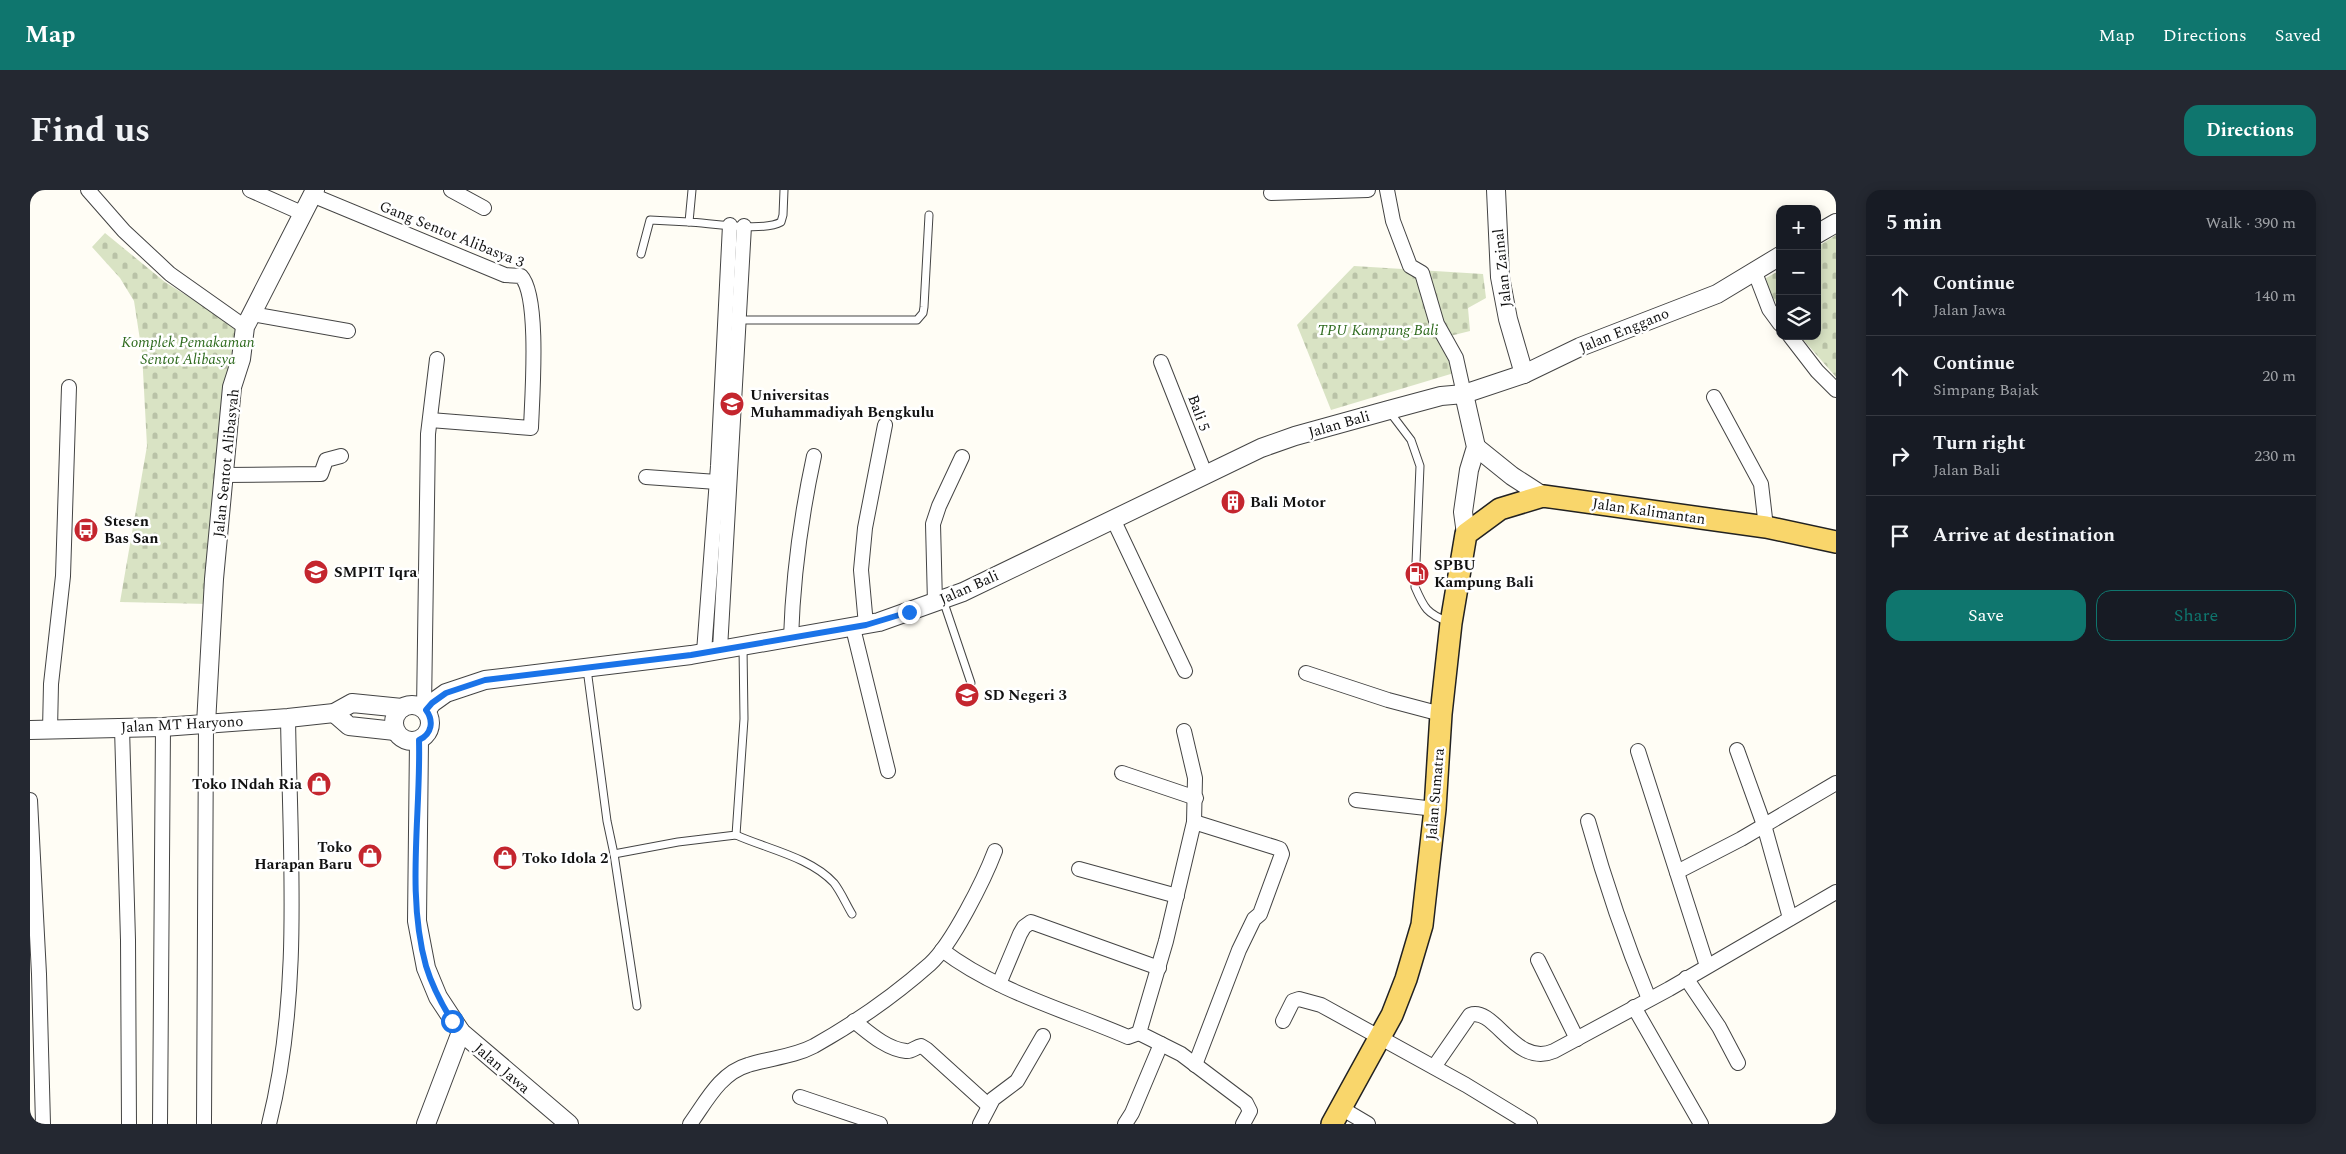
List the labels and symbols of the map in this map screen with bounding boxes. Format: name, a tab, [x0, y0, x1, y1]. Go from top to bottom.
street label: Gang Sentot Alibasya 3	[376, 195, 528, 274]
street label: Jalan Zainal	[1487, 227, 1518, 308]
street label: Jalan Enggano	[1576, 302, 1673, 359]
park label: TPU Kampung Bali	[1317, 319, 1439, 342]
park label: Komplek Pemakaman Sentot Alibasya	[121, 331, 255, 371]
place label: Universitas Muhammadiyah Bengkulu	[750, 384, 934, 424]
street label: Jalan Sentot Alibasyah	[207, 387, 246, 538]
school or university icon: Universitas Muhammadiyah Bengkulu	[719, 391, 745, 417]
street label: Bali 5	[1181, 392, 1216, 435]
street label: Jalan Bali	[1306, 405, 1373, 444]
building icon: Bali Motor	[1220, 489, 1246, 515]
place label: Bali Motor	[1250, 491, 1326, 514]
street label: Jalan Kalimantan	[1591, 492, 1707, 531]
place label: Stesen Bas San	[104, 510, 159, 550]
bus stop icon: Stesen Bas San	[73, 517, 99, 543]
place label: SPBU Kampung Bali	[1434, 554, 1534, 594]
school or university icon: SMPIT Iqra	[303, 559, 329, 585]
place label: SMPIT Iqra	[334, 561, 418, 584]
fuel station icon: SPBU Kampung Bali	[1404, 561, 1430, 587]
street label: Jalan Bali	[936, 564, 1003, 611]
route end	[898, 601, 921, 624]
school or university icon: SD Negeri 3	[954, 682, 980, 708]
place label: SD Negeri 3	[984, 684, 1067, 707]
street label: Jalan MT Haryono	[120, 710, 244, 739]
street label: Jalan Sumatra	[1420, 746, 1451, 841]
shop icon: Toko INdah Ria	[306, 771, 332, 797]
place label: Toko INdah Ria	[192, 773, 302, 796]
place label: Toko Harapan Baru	[254, 836, 352, 876]
shop icon: Toko Harapan Baru	[357, 843, 383, 869]
shop icon: Toko Idola 2	[492, 845, 518, 871]
place label: Toko Idola 2	[522, 847, 609, 870]
route start	[441, 1010, 464, 1033]
street label: Jalan Jawa	[468, 1037, 535, 1100]

